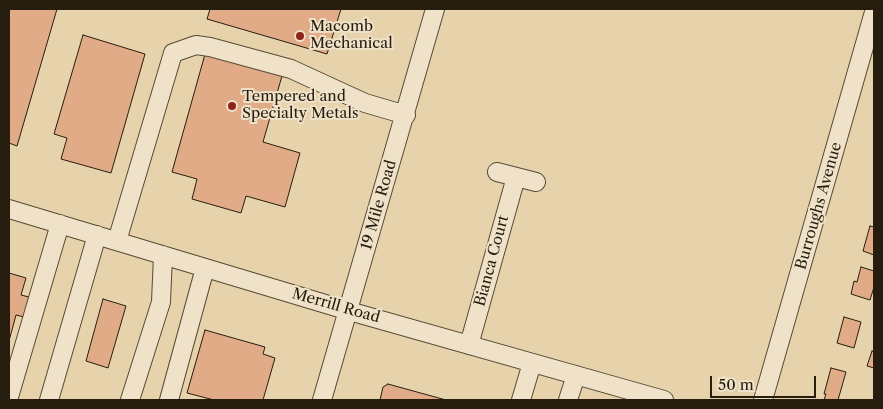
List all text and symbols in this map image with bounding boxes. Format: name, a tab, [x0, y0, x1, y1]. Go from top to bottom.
place label: Macomb Mechanical	[310, 18, 393, 53]
marker: Macomb Mechanical	[294, 30, 306, 42]
place label: Tempered and Specialty Metals	[242, 88, 358, 123]
marker: Tempered and Specialty Metals	[226, 100, 238, 112]
street label: Burroughs Avenue	[792, 140, 846, 272]
street label: 19 Mile Road	[358, 158, 400, 252]
street label: Bianca Court	[471, 213, 513, 309]
street label: Merrill Road	[290, 285, 382, 327]
scale bar	[713, 366, 819, 398]
text: 50 m	[718, 375, 754, 394]

